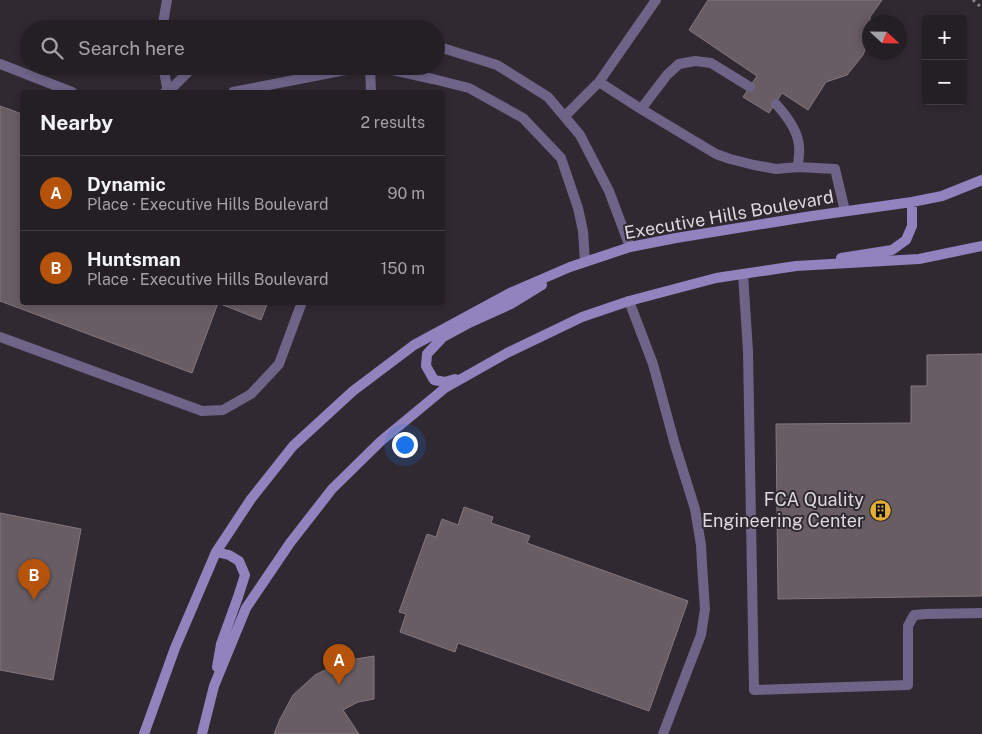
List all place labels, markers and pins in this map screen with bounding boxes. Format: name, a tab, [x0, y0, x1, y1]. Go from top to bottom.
place label: FCA Quality Engineering Center	[702, 489, 864, 531]
building icon: FCA Quality Engineering Center	[868, 498, 892, 522]
pin: B	[18, 559, 50, 600]
pin: A	[323, 644, 355, 685]

